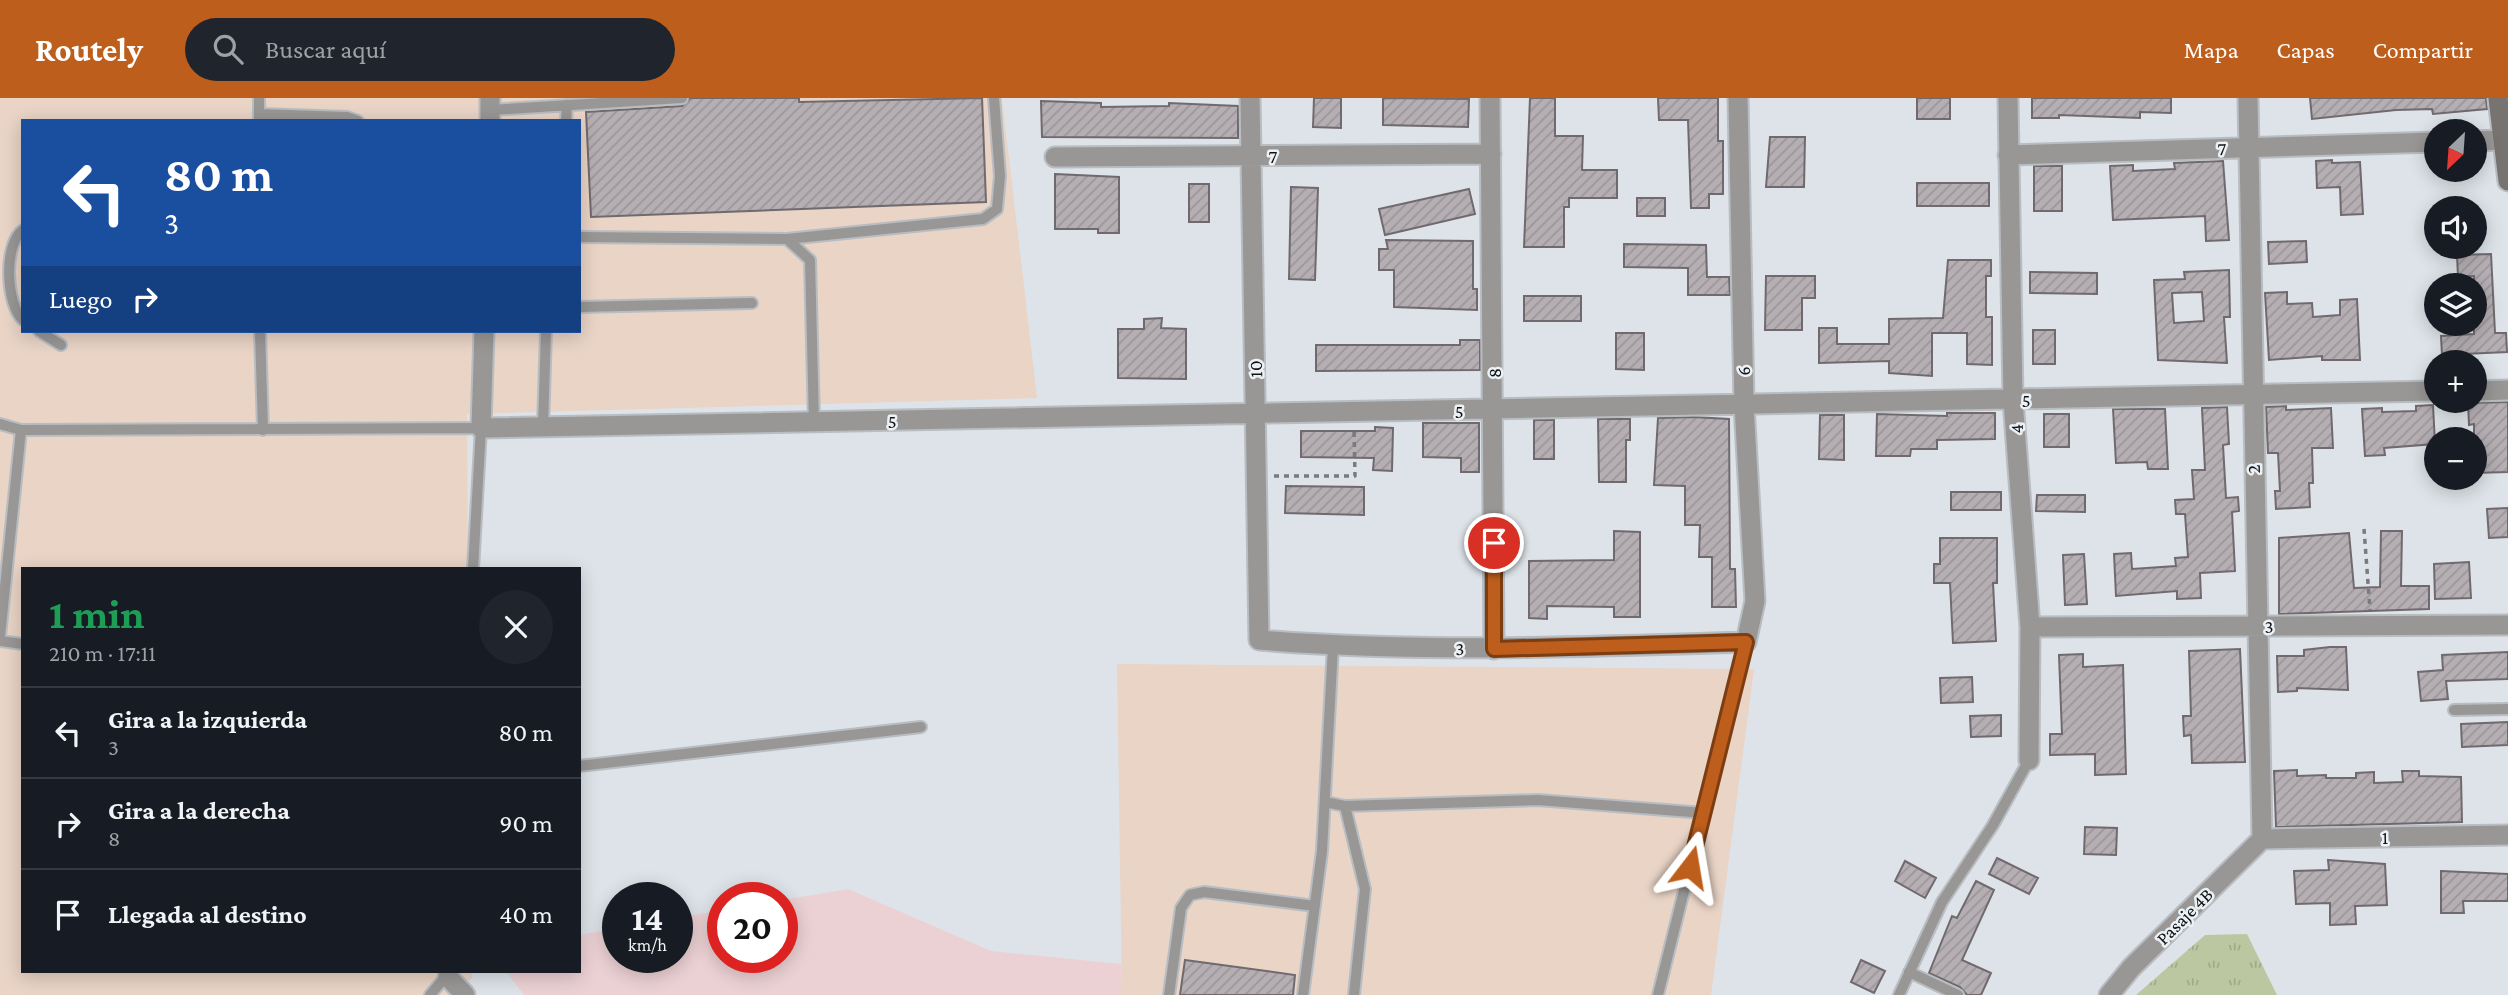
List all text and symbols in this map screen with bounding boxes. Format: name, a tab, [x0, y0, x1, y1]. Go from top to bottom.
search box	[185, 18, 675, 81]
icon: search	[209, 30, 247, 68]
text: Routely	[35, 31, 143, 68]
text: Buscar aquí	[265, 35, 386, 64]
text: Mapa	[2184, 36, 2239, 63]
text: Capas	[2277, 36, 2335, 63]
text: Compartir	[2373, 36, 2473, 63]
north arrow	[2424, 119, 2487, 182]
map controls	[2424, 119, 2487, 490]
street label: 7	[2217, 138, 2227, 159]
street label: 7	[1269, 146, 1278, 167]
icon: left	[49, 147, 140, 238]
text: 80 m	[164, 147, 273, 202]
button: sound	[2424, 196, 2487, 259]
text: 3	[164, 205, 179, 241]
button: layers	[2424, 273, 2487, 336]
icon: right	[126, 280, 164, 318]
text: Luego	[49, 285, 112, 314]
button: +	[2424, 350, 2487, 413]
street label: 10	[1245, 360, 1266, 378]
street label: 6	[1733, 366, 1754, 376]
street label: 8	[1484, 368, 1505, 378]
street label: 5	[2021, 390, 2031, 411]
street label: 5	[1454, 401, 1464, 422]
street label: 5	[887, 411, 897, 432]
street label: 4	[2006, 423, 2027, 435]
button: −	[2424, 427, 2487, 490]
street label: 2	[2243, 464, 2264, 474]
pin	[1464, 513, 1524, 573]
icon: arrive	[1475, 524, 1513, 562]
text: 1 min	[49, 590, 145, 637]
button: close	[479, 590, 553, 664]
street label: 3	[2264, 616, 2274, 637]
street label: 3	[1455, 638, 1465, 659]
text: 210 m · 17:11	[49, 640, 156, 666]
text: Gira a la izquierda	[108, 705, 307, 734]
icon: left	[49, 714, 87, 752]
text: 80 m	[499, 718, 553, 747]
text: 3	[108, 734, 119, 760]
text: Gira a la derecha	[108, 796, 290, 825]
icon: right	[49, 805, 87, 843]
text: 90 m	[499, 809, 553, 838]
text: 8	[108, 825, 120, 851]
street label: 1	[2382, 827, 2388, 848]
position arrow	[1653, 830, 1727, 904]
speed limit sign: 20	[707, 882, 798, 973]
street label: Pasaje 4B	[2152, 884, 2218, 950]
icon: arrive	[49, 896, 87, 934]
text: 14	[632, 899, 663, 938]
text: Llegada al destino	[108, 900, 307, 929]
text: 40 m	[499, 900, 553, 929]
text: km/h	[628, 935, 667, 955]

